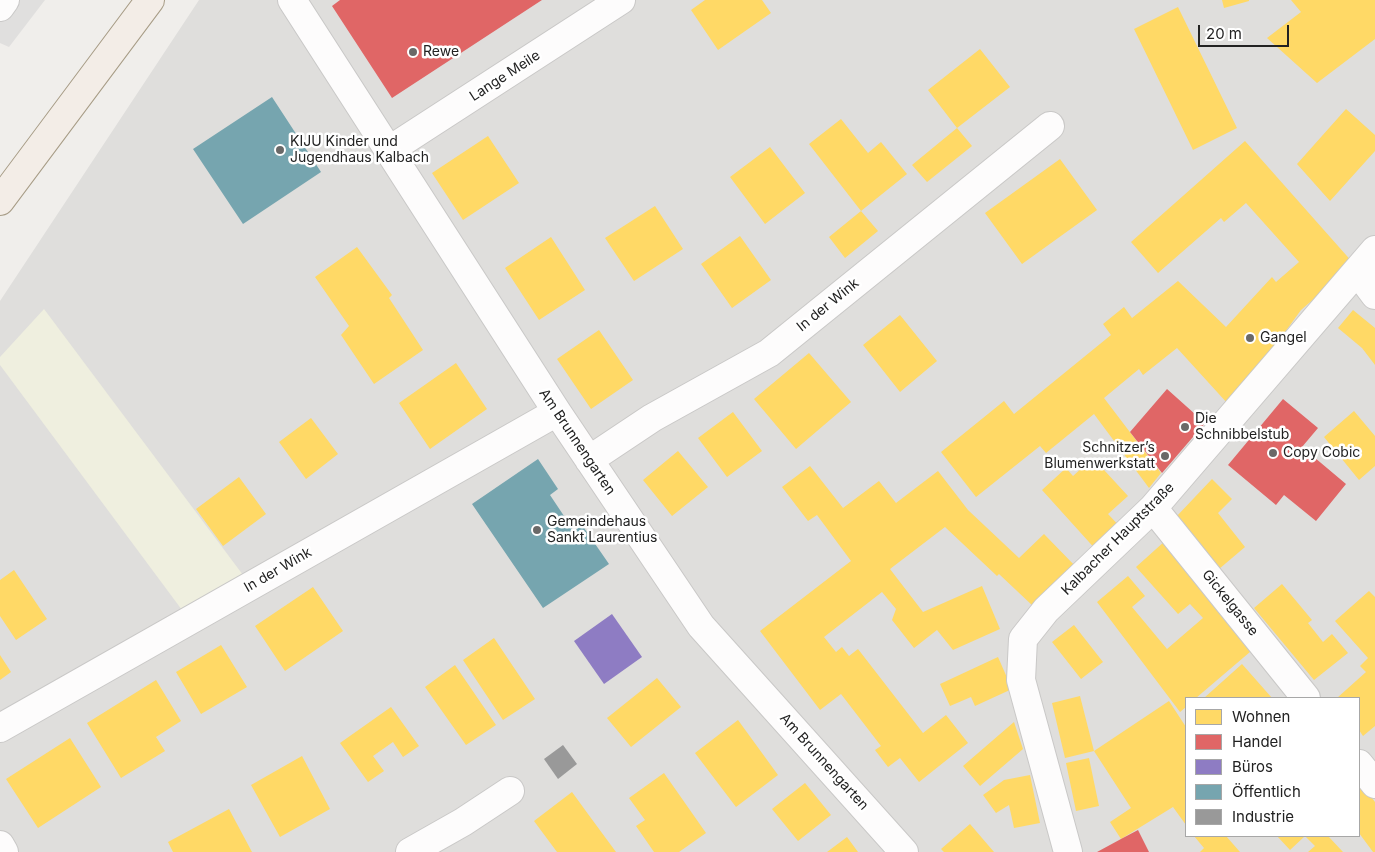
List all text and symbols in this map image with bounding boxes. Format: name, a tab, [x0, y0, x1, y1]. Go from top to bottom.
scale bar	[1200, 15, 1291, 47]
text: 20 m	[1206, 24, 1242, 43]
place label: Rewe	[423, 44, 459, 60]
marker: Rewe	[407, 46, 419, 58]
street label: Lange Meile	[467, 47, 543, 105]
place label: KIJU Kinder und Jugendhaus Kalbach	[290, 134, 429, 166]
marker: KIJU Kinder und Jugendhaus Kalbach	[274, 144, 286, 156]
street label: In der Wink	[794, 275, 862, 335]
place label: Gangel	[1260, 330, 1307, 346]
marker: Gangel	[1244, 332, 1256, 344]
street label: Am Brunnengarten	[535, 386, 619, 498]
place label: Die Schnibbelstub	[1195, 411, 1289, 444]
marker: Die Schnibbelstub	[1179, 421, 1191, 433]
place label: Schnitzer’s Blumenwerkstatt	[1044, 440, 1155, 472]
place label: Copy Cobic	[1283, 445, 1360, 461]
marker: Copy Cobic	[1267, 447, 1279, 459]
marker: Schnitzer’s Blumenwerkstatt	[1159, 450, 1171, 462]
street label: Kalbacher Hauptstraße	[1058, 479, 1178, 599]
place label: Gemeindehaus Sankt Laurentius	[547, 514, 657, 546]
marker: Gemeindehaus Sankt Laurentius	[531, 524, 543, 536]
street label: In der Wink	[241, 544, 315, 596]
street label: Gickelgasse	[1198, 567, 1262, 639]
legend	[1185, 697, 1360, 837]
text: Wohnen	[1232, 707, 1290, 726]
street label: Am Brunnengarten	[776, 710, 872, 814]
text: Handel	[1232, 732, 1282, 751]
text: Büros	[1232, 757, 1273, 776]
text: Öffentlich	[1232, 782, 1301, 801]
text: Industrie	[1232, 807, 1294, 826]

